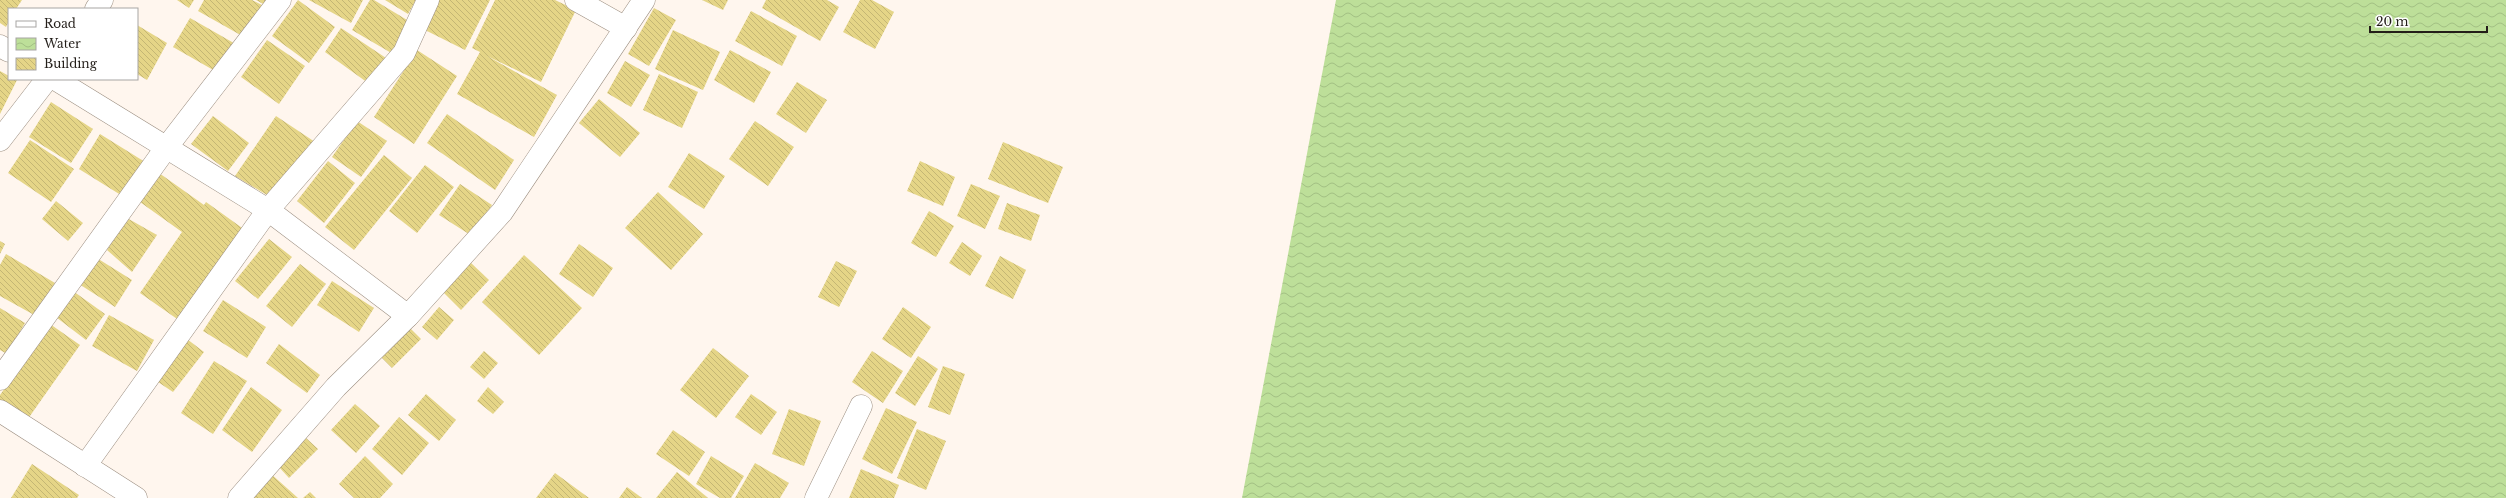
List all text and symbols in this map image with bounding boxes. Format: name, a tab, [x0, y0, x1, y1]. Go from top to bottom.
legend	[8, 8, 138, 80]
scale bar	[2370, 8, 2487, 34]
text: 20 m	[2376, 14, 2408, 29]
text: Road	[44, 16, 76, 31]
text: Water	[43, 36, 81, 51]
text: Building	[44, 56, 98, 71]

